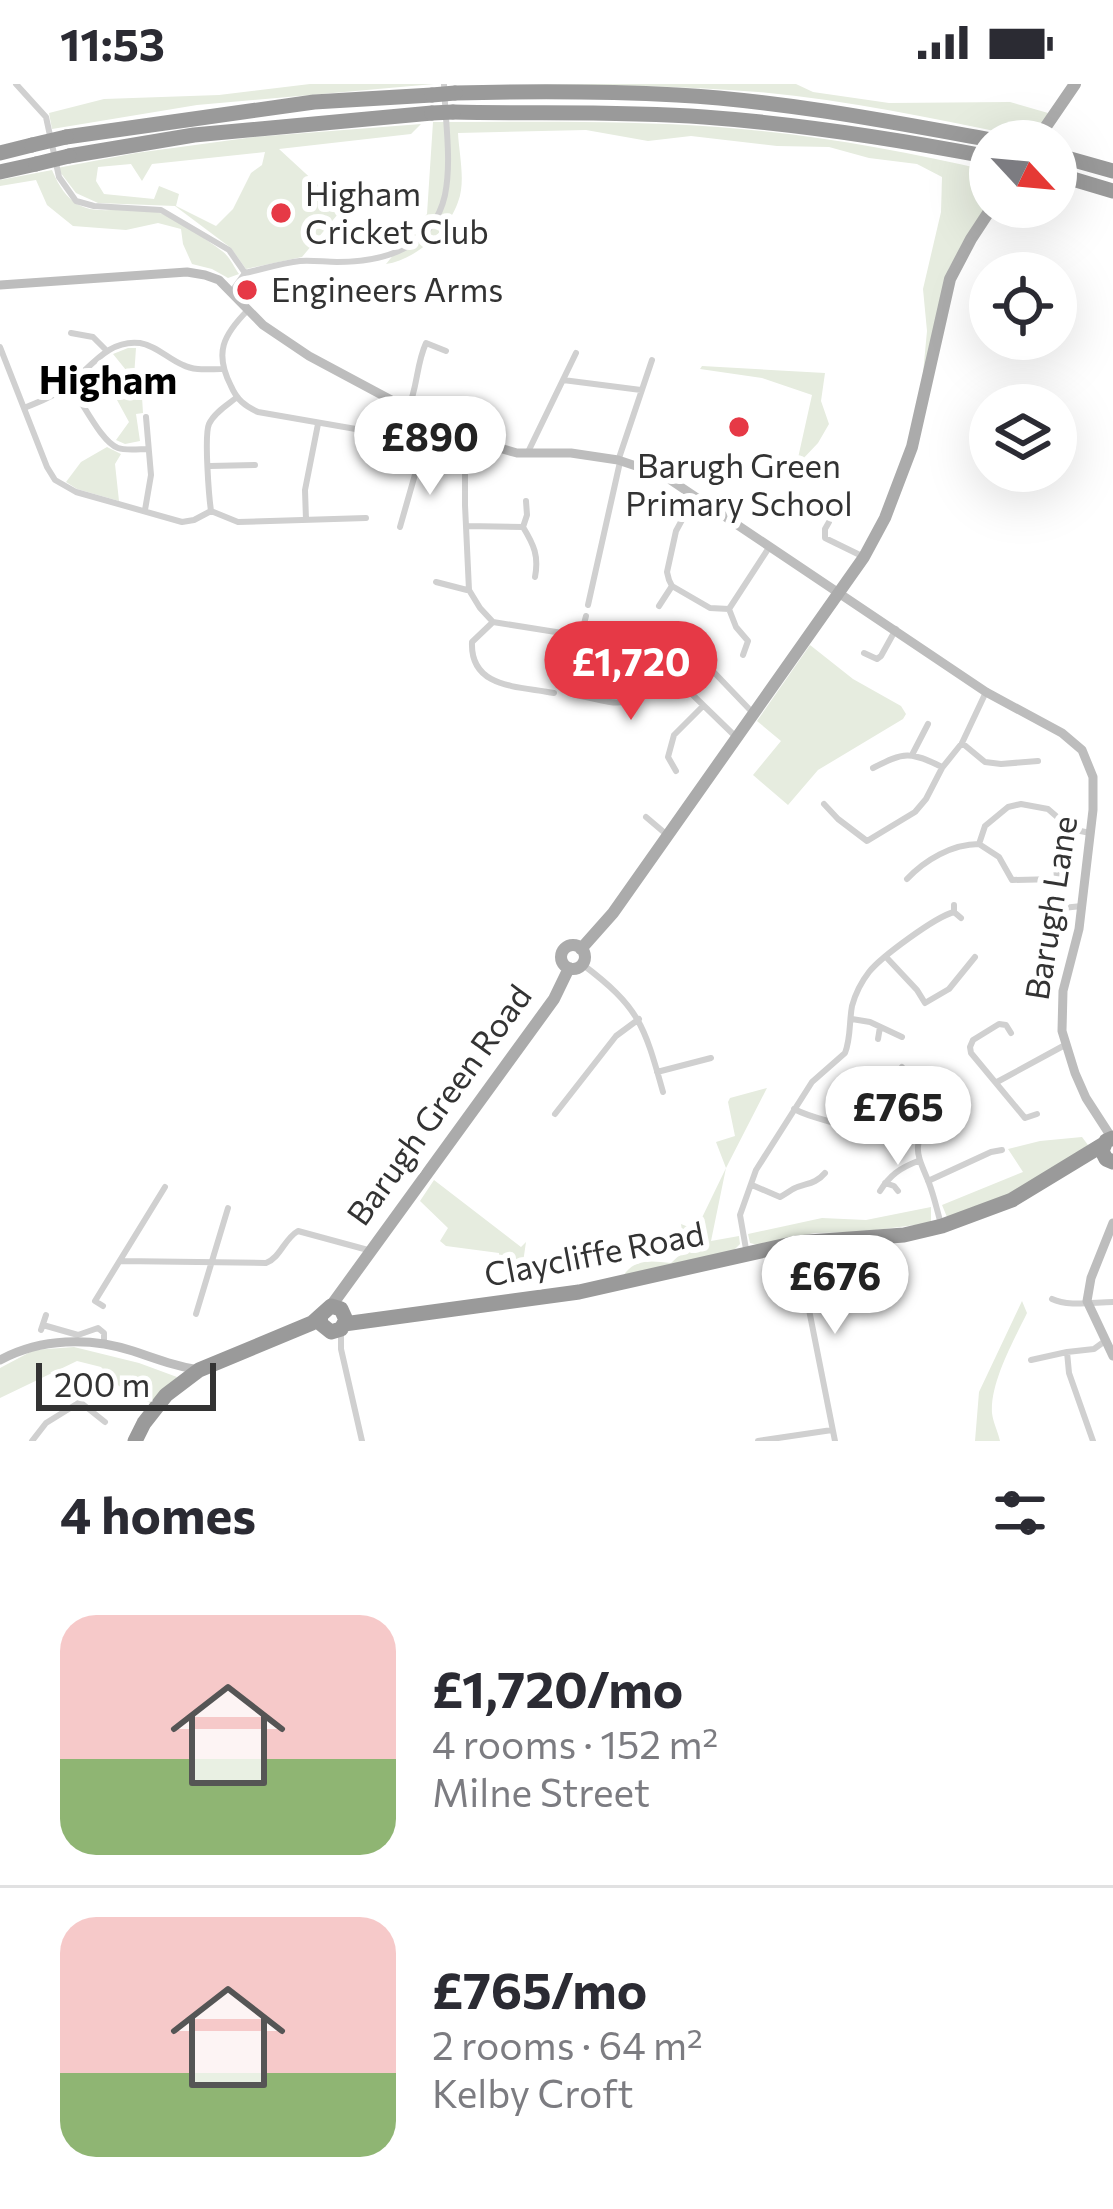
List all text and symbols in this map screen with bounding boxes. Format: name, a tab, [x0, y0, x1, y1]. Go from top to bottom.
text: 11:53	[60, 15, 165, 70]
north arrow	[969, 120, 1077, 228]
map controls	[969, 120, 1077, 492]
place label: Higham Cricket Club	[305, 172, 489, 251]
marker: Higham Cricket Club	[268, 200, 294, 226]
button: locate	[969, 252, 1077, 360]
place label: Engineers Arms	[271, 268, 503, 309]
marker: Engineers Arms	[234, 277, 260, 303]
district label: Higham	[39, 354, 177, 402]
button: layers	[969, 384, 1077, 492]
pin: £890	[359, 396, 501, 498]
text: £890	[381, 411, 479, 459]
marker: Barugh Green Primary School	[726, 414, 752, 440]
place label: Barugh Green Primary School	[625, 444, 853, 523]
pin: £1,720	[533, 621, 729, 723]
text: £1,720	[571, 636, 691, 684]
street label: Barugh Lane	[1015, 813, 1084, 1003]
street label: Barugh Green Road	[337, 976, 539, 1232]
pin: £765	[827, 1066, 969, 1168]
text: £765	[852, 1081, 944, 1129]
street label: Claycliffe Road	[480, 1211, 707, 1294]
pin: £676	[764, 1235, 906, 1337]
text: £676	[789, 1250, 881, 1298]
scale bar	[36, 1357, 216, 1410]
text: 200 m	[54, 1363, 150, 1404]
icon: filters	[987, 1480, 1053, 1546]
text: 4 homes	[60, 1482, 256, 1545]
text: £1,720/mo	[432, 1656, 683, 1719]
icon: home	[156, 1663, 300, 1807]
text: 4 rooms · 152 m²	[432, 1719, 718, 1767]
text: Milne Street	[432, 1767, 650, 1815]
text: £765/mo	[432, 1957, 647, 2020]
icon: home	[156, 1965, 300, 2109]
text: 2 rooms · 64 m²	[432, 2020, 703, 2068]
text: Kelby Croft	[432, 2068, 634, 2116]

